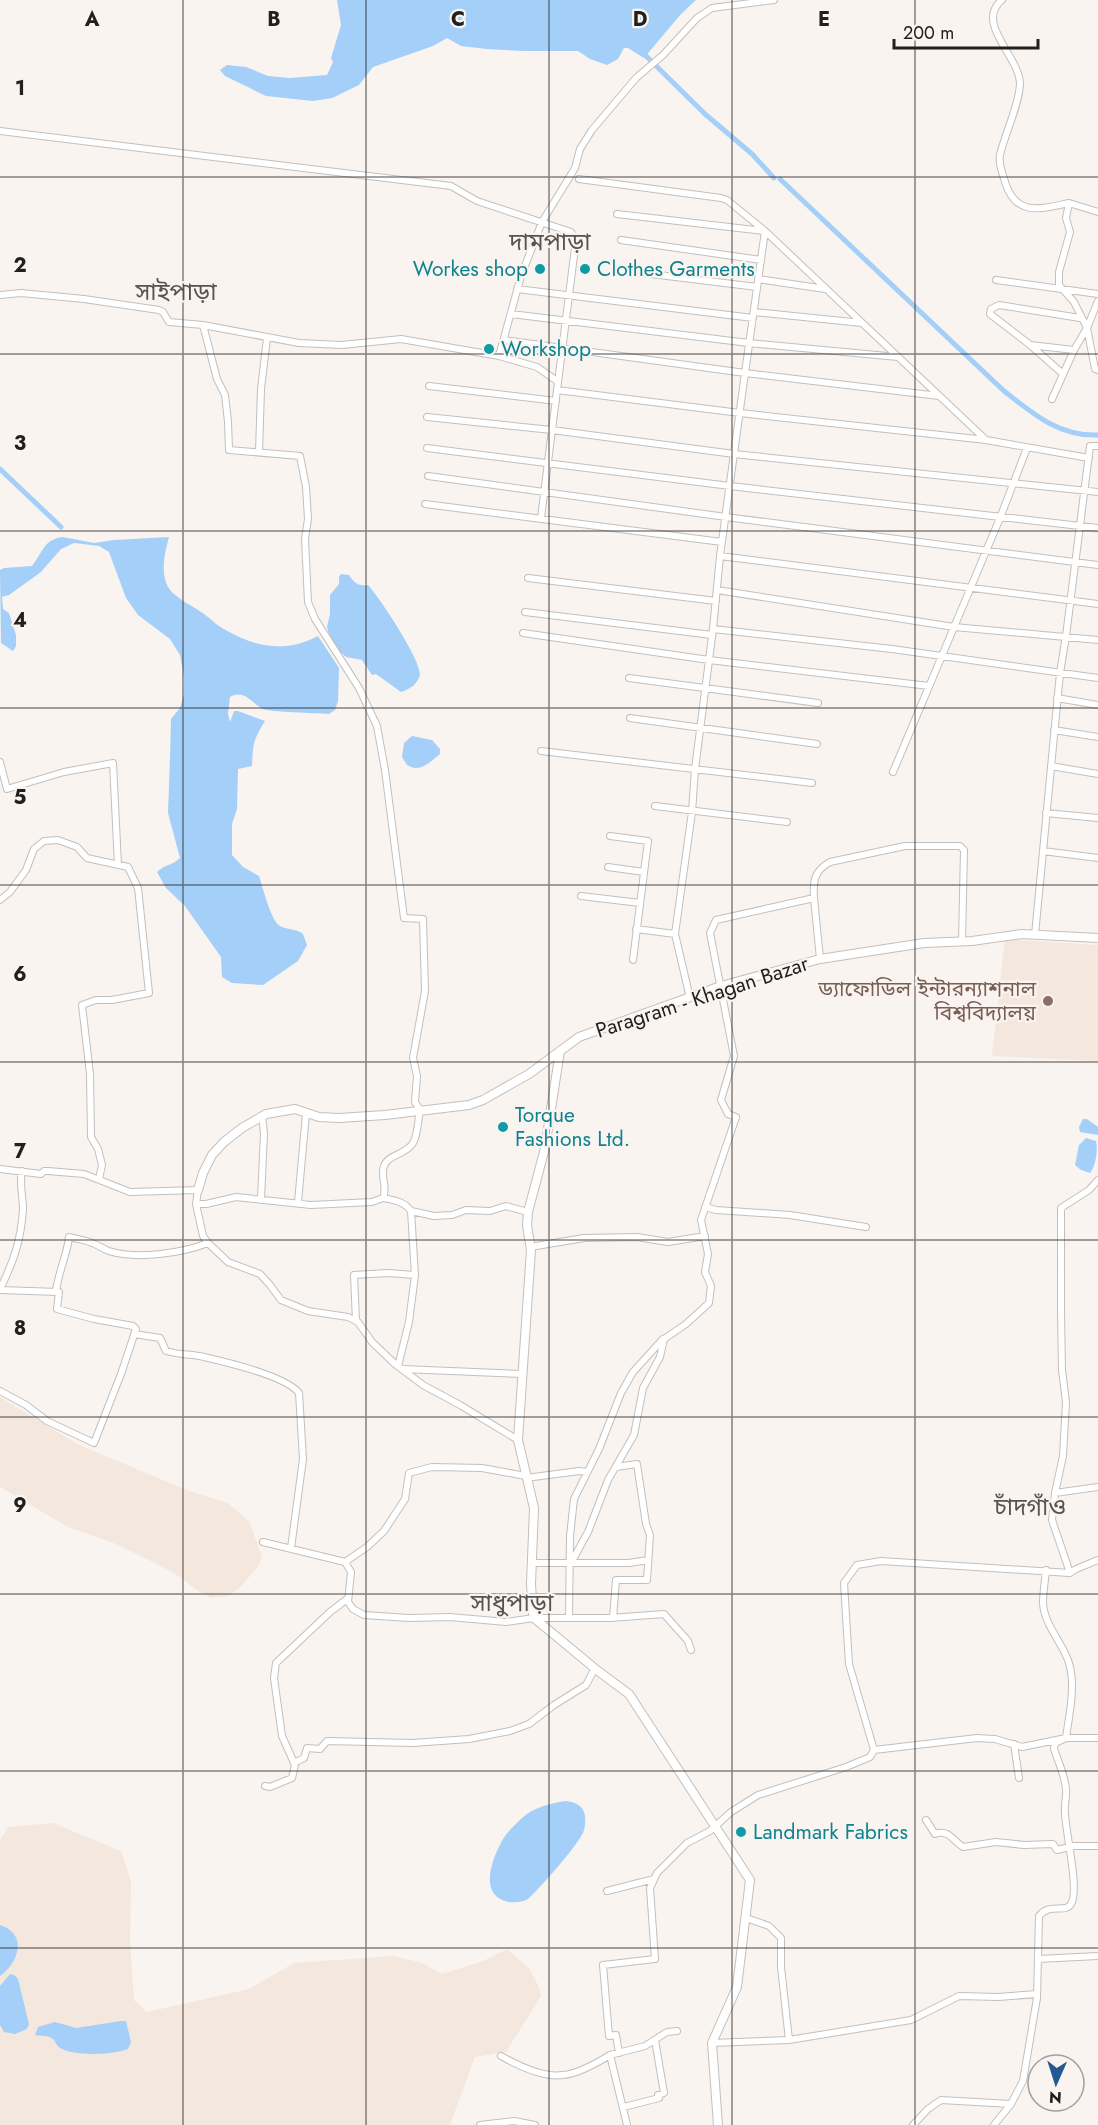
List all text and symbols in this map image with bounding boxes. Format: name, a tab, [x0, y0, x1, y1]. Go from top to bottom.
text: A	[84, 5, 100, 34]
text: B	[267, 5, 281, 34]
text: C	[451, 5, 465, 34]
text: D	[633, 5, 647, 34]
text: E	[818, 5, 830, 34]
scale bar	[894, 12, 1038, 50]
text: 200 m	[903, 20, 954, 46]
text: 1	[15, 74, 25, 103]
district label: দামপাড়া	[508, 224, 591, 259]
text: 2	[13, 251, 27, 280]
place label: Workes shop	[413, 254, 528, 284]
place label: Clothes Garments	[597, 254, 755, 284]
marker: Workes shop	[533, 262, 547, 276]
marker: Clothes Garments	[578, 262, 592, 276]
district label: সাইপাড়া	[134, 274, 217, 309]
place label: Workshop	[501, 334, 591, 364]
marker: Workshop	[482, 342, 496, 356]
text: 3	[14, 429, 26, 458]
text: 4	[13, 606, 27, 635]
text: 5	[14, 783, 27, 812]
street label: Paragram - Khagan Bazar	[592, 948, 813, 1046]
text: 6	[13, 960, 27, 989]
place label: ড্যাফোডিল ইন্টারন্যাশনাল বিশ্ববিদ্যালয়	[817, 974, 1037, 1028]
marker: ড্যাফোডিল ইন্টারন্যাশনাল বিশ্ববিদ্যালয়	[1041, 994, 1055, 1008]
place label: Torque Fashions Ltd.	[515, 1100, 630, 1154]
marker: Torque Fashions Ltd.	[496, 1120, 510, 1134]
text: 7	[14, 1137, 27, 1166]
text: 8	[14, 1314, 26, 1343]
district label: চাঁদগাঁও	[993, 1489, 1066, 1524]
text: 9	[13, 1491, 27, 1520]
district label: সাধুপাড়া	[470, 1585, 554, 1620]
place label: Landmark Fabrics	[753, 1817, 908, 1847]
marker: Landmark Fabrics	[734, 1825, 748, 1839]
north arrow	[1026, 2053, 1086, 2113]
text: N	[1048, 2086, 1062, 2109]

